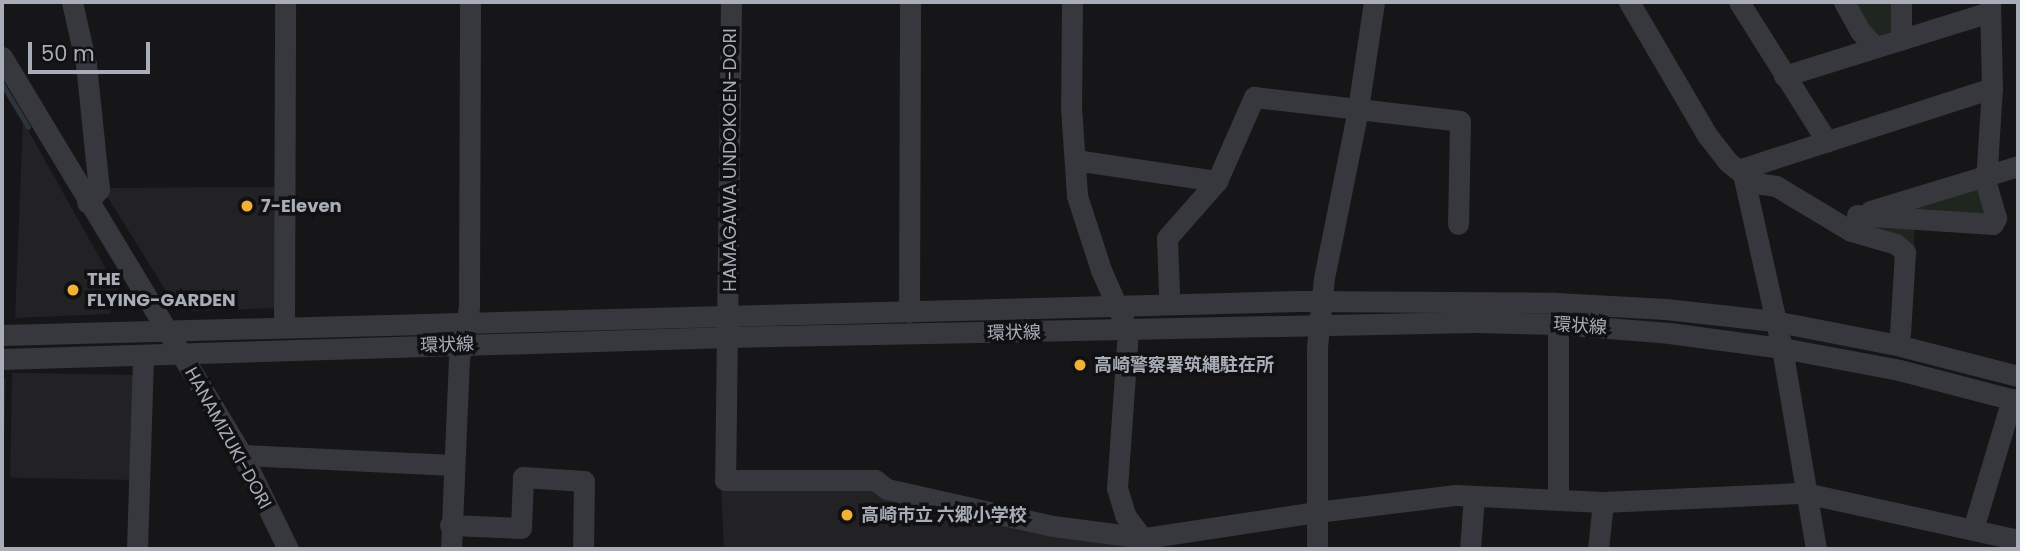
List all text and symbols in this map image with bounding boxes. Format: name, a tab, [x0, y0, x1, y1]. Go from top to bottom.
scale bar	[32, 28, 154, 72]
street label: HAMAGAWA UNDOKOEN-DORI	[719, 28, 741, 292]
text: 50 m	[41, 39, 95, 68]
place label: 7-Eleven	[261, 195, 342, 217]
marker: 7-Eleven	[239, 198, 255, 214]
place label: THE FLYING-GARDEN	[87, 269, 236, 312]
marker: THE FLYING-GARDEN	[65, 282, 81, 298]
street label: 環状線	[1552, 313, 1608, 339]
street label: 環状線	[987, 322, 1041, 344]
street label: 環状線	[420, 333, 474, 357]
place label: 高崎警察署筑縄駐在所	[1094, 354, 1274, 376]
marker: 高崎警察署筑縄駐在所	[1072, 357, 1088, 373]
street label: HANAMIZUKI-DORI	[180, 363, 276, 513]
place label: 高崎市立 六郷小学校	[861, 504, 1027, 526]
marker: 高崎市立 六郷小学校	[839, 507, 855, 523]

